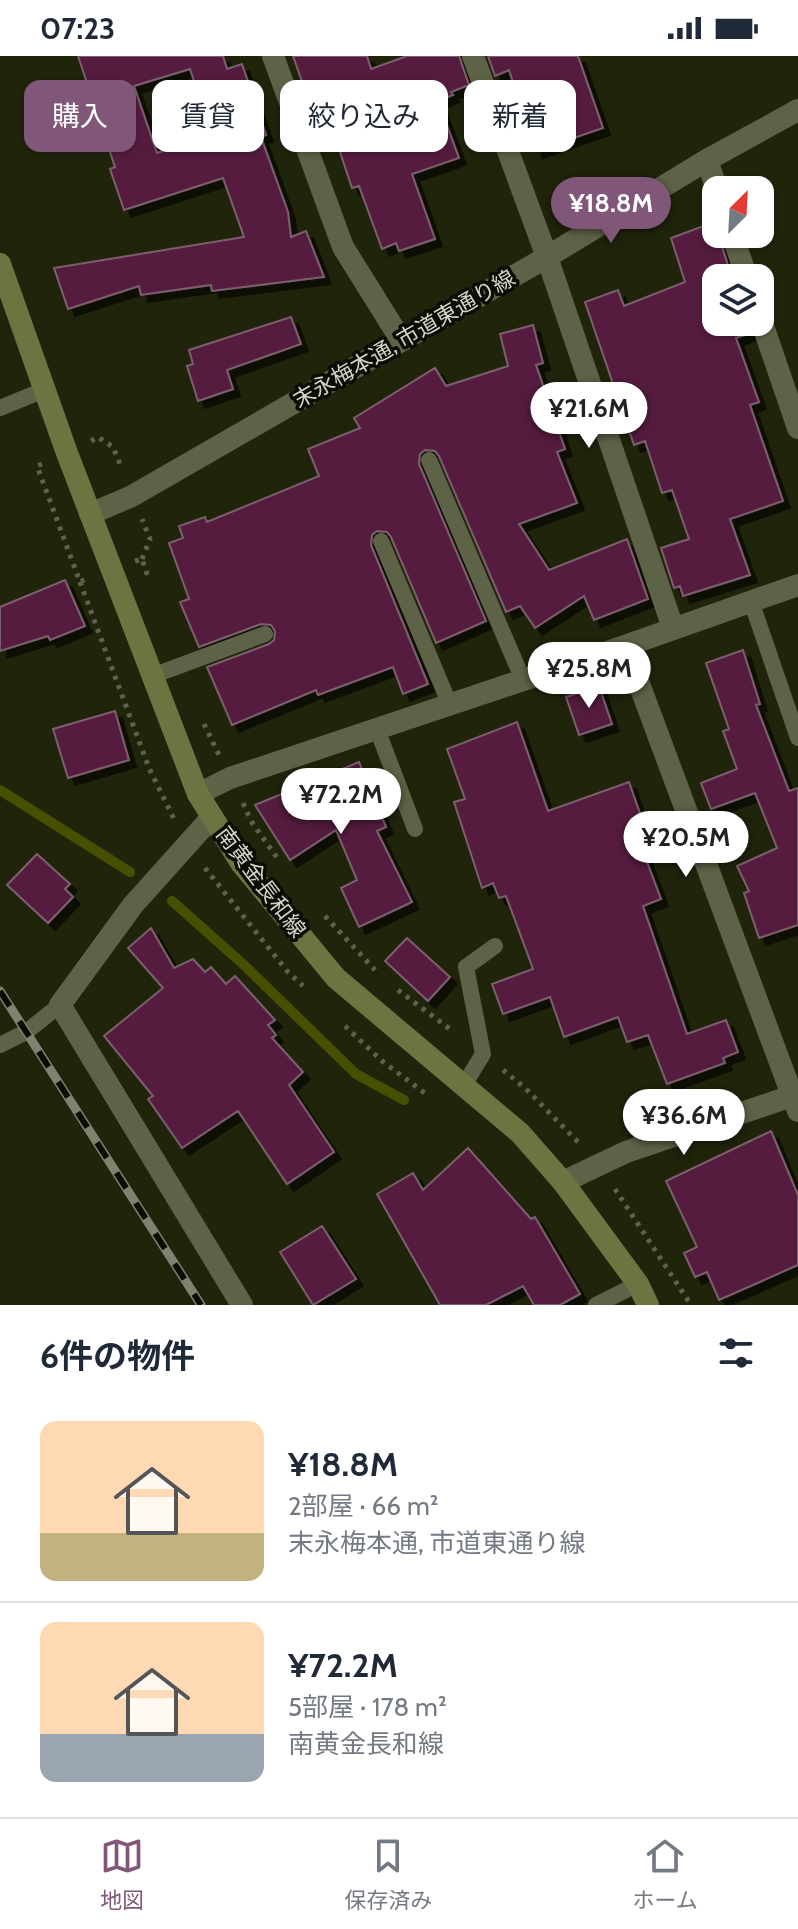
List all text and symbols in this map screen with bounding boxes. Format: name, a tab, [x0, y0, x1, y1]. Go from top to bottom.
text: 07:23	[40, 10, 115, 47]
chip: 購入	[24, 80, 136, 152]
chip: 賃貸	[152, 80, 264, 152]
chip: 絞り込み	[280, 80, 448, 152]
chip: 新着	[464, 80, 576, 152]
north arrow	[702, 176, 774, 248]
map controls	[702, 176, 774, 336]
pin: ¥18.8M	[546, 177, 676, 245]
text: ¥18.8M	[569, 187, 653, 219]
street label: 末永梅本通, 市道東通り線	[288, 264, 520, 414]
button: layers	[702, 264, 774, 336]
pin: ¥21.6M	[524, 382, 654, 450]
text: ¥21.6M	[548, 392, 630, 424]
pin: ¥25.8M	[524, 642, 654, 710]
text: ¥25.8M	[546, 652, 632, 684]
pin: ¥72.2M	[276, 768, 406, 836]
text: ¥72.2M	[299, 778, 383, 810]
pin: ¥20.5M	[621, 811, 751, 879]
street label: 南黄金長和線	[210, 821, 312, 943]
text: ¥20.5M	[642, 821, 730, 853]
pin: ¥36.6M	[619, 1089, 749, 1157]
text: ¥36.6M	[641, 1099, 727, 1131]
icon: filters	[714, 1331, 758, 1375]
text: 6件の物件	[40, 1335, 195, 1377]
text: ¥18.8M	[288, 1443, 398, 1485]
icon: home	[104, 1453, 200, 1549]
text: 2部屋 · 66 m²	[288, 1490, 438, 1522]
text: 末永梅本通, 市道東通り線	[288, 1527, 585, 1559]
text: ¥72.2M	[288, 1644, 398, 1686]
icon: home	[104, 1654, 200, 1750]
text: 5部屋 · 178 m²	[288, 1691, 447, 1723]
text: 南黄金長和線	[288, 1728, 444, 1760]
tab: 地図	[100, 1834, 144, 1914]
tab: 保存済み	[344, 1834, 432, 1914]
tab: ホーム	[633, 1834, 698, 1914]

